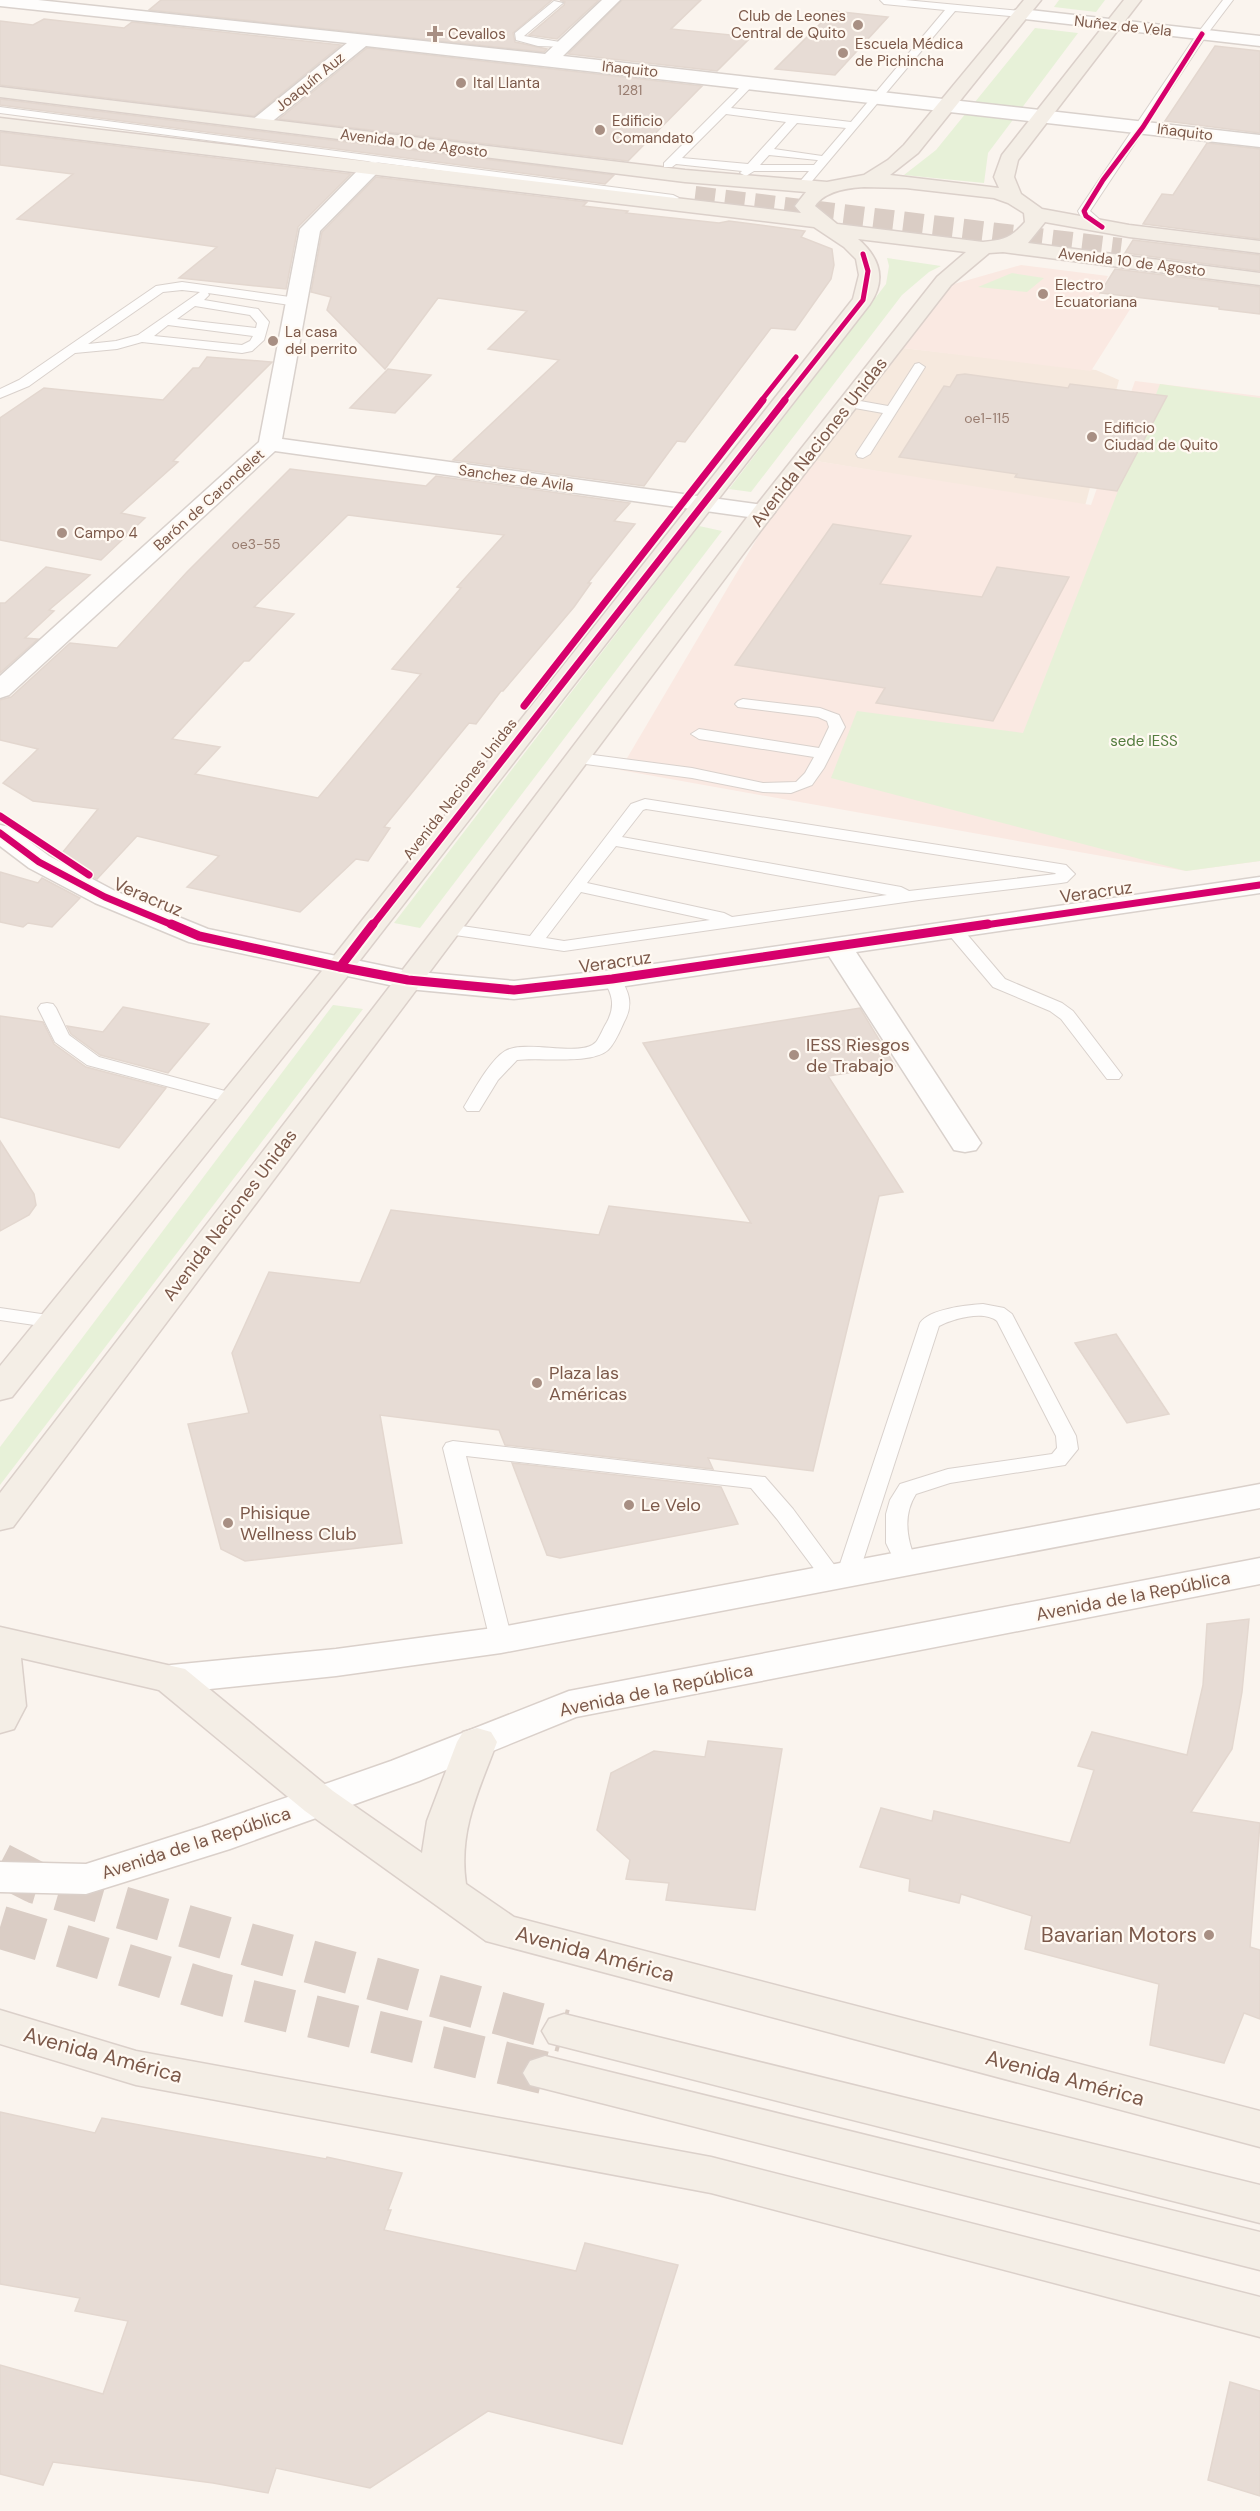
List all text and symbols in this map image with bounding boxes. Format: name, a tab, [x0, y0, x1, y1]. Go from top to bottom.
place label: Club de Leones Central de Quito	[731, 6, 846, 43]
street label: Nuñez de Vela	[1073, 11, 1173, 41]
marker: Club de Leones Central de Quito	[851, 18, 865, 32]
place label: Cevallos	[448, 24, 506, 44]
marker: Cevallos	[426, 25, 444, 43]
place label: Escuela Médica de Pichincha	[855, 34, 963, 71]
marker: Escuela Médica de Pichincha	[836, 46, 850, 60]
street label: Joaquín Auz	[271, 48, 349, 116]
street label: Iñaquito	[601, 56, 659, 82]
place label: Ital Llanta	[473, 73, 540, 93]
marker: Ital Llanta	[454, 76, 468, 90]
house number: 1281	[618, 81, 642, 99]
place label: Edificio Comandato	[612, 111, 694, 148]
street label: Iñaquito	[1156, 119, 1214, 145]
marker: Edificio Comandato	[593, 123, 607, 137]
street label: Avenida 10 de Agosto	[339, 124, 489, 162]
street label: Avenida 10 de Agosto	[1057, 243, 1207, 281]
place label: Electro Ecuatoriana	[1055, 275, 1137, 312]
marker: Electro Ecuatoriana	[1036, 287, 1050, 301]
place label: La casa del perrito	[285, 322, 358, 359]
marker: La casa del perrito	[266, 334, 280, 348]
street label: Avenida Naciones Unidas	[745, 352, 893, 532]
house number: oe1-115	[964, 409, 1010, 427]
place label: Edificio Ciudad de Quito	[1104, 418, 1218, 455]
marker: Edificio Ciudad de Quito	[1085, 430, 1099, 444]
street label: Barón de Carondelet	[149, 445, 269, 555]
street label: Sanchez de Avila	[457, 460, 575, 496]
place label: Campo 4	[74, 523, 138, 543]
marker: Campo 4	[55, 526, 69, 540]
house number: oe3-55	[231, 535, 281, 553]
street label: Avenida Naciones Unidas	[398, 714, 522, 864]
park label: sede IESS	[1110, 731, 1178, 751]
street label: Veracruz	[110, 872, 186, 922]
street label: Veracruz	[1058, 875, 1134, 909]
street label: Veracruz	[577, 945, 653, 979]
place label: IESS Riesgos de Trabajo	[806, 1033, 910, 1078]
marker: IESS Riesgos de Trabajo	[787, 1048, 801, 1062]
street label: Avenida Naciones Unidas	[157, 1124, 303, 1306]
place label: Plaza las Américas	[549, 1361, 627, 1406]
marker: Plaza las Américas	[530, 1376, 544, 1390]
place label: Le Velo	[641, 1493, 701, 1517]
marker: Le Velo	[622, 1498, 636, 1512]
place label: Phisique Wellness Club	[240, 1501, 357, 1546]
marker: Phisique Wellness Club	[221, 1516, 235, 1530]
street label: Avenida de la República	[1034, 1565, 1232, 1627]
street label: Avenida de la República	[557, 1658, 755, 1722]
street label: Avenida de la República	[98, 1801, 294, 1885]
street label: Avenida América	[512, 1919, 678, 1989]
place label: Bavarian Motors	[1041, 1921, 1197, 1949]
marker: Bavarian Motors	[1202, 1928, 1216, 1942]
street label: Avenida América	[20, 2020, 186, 2090]
street label: Avenida América	[982, 2043, 1148, 2113]

